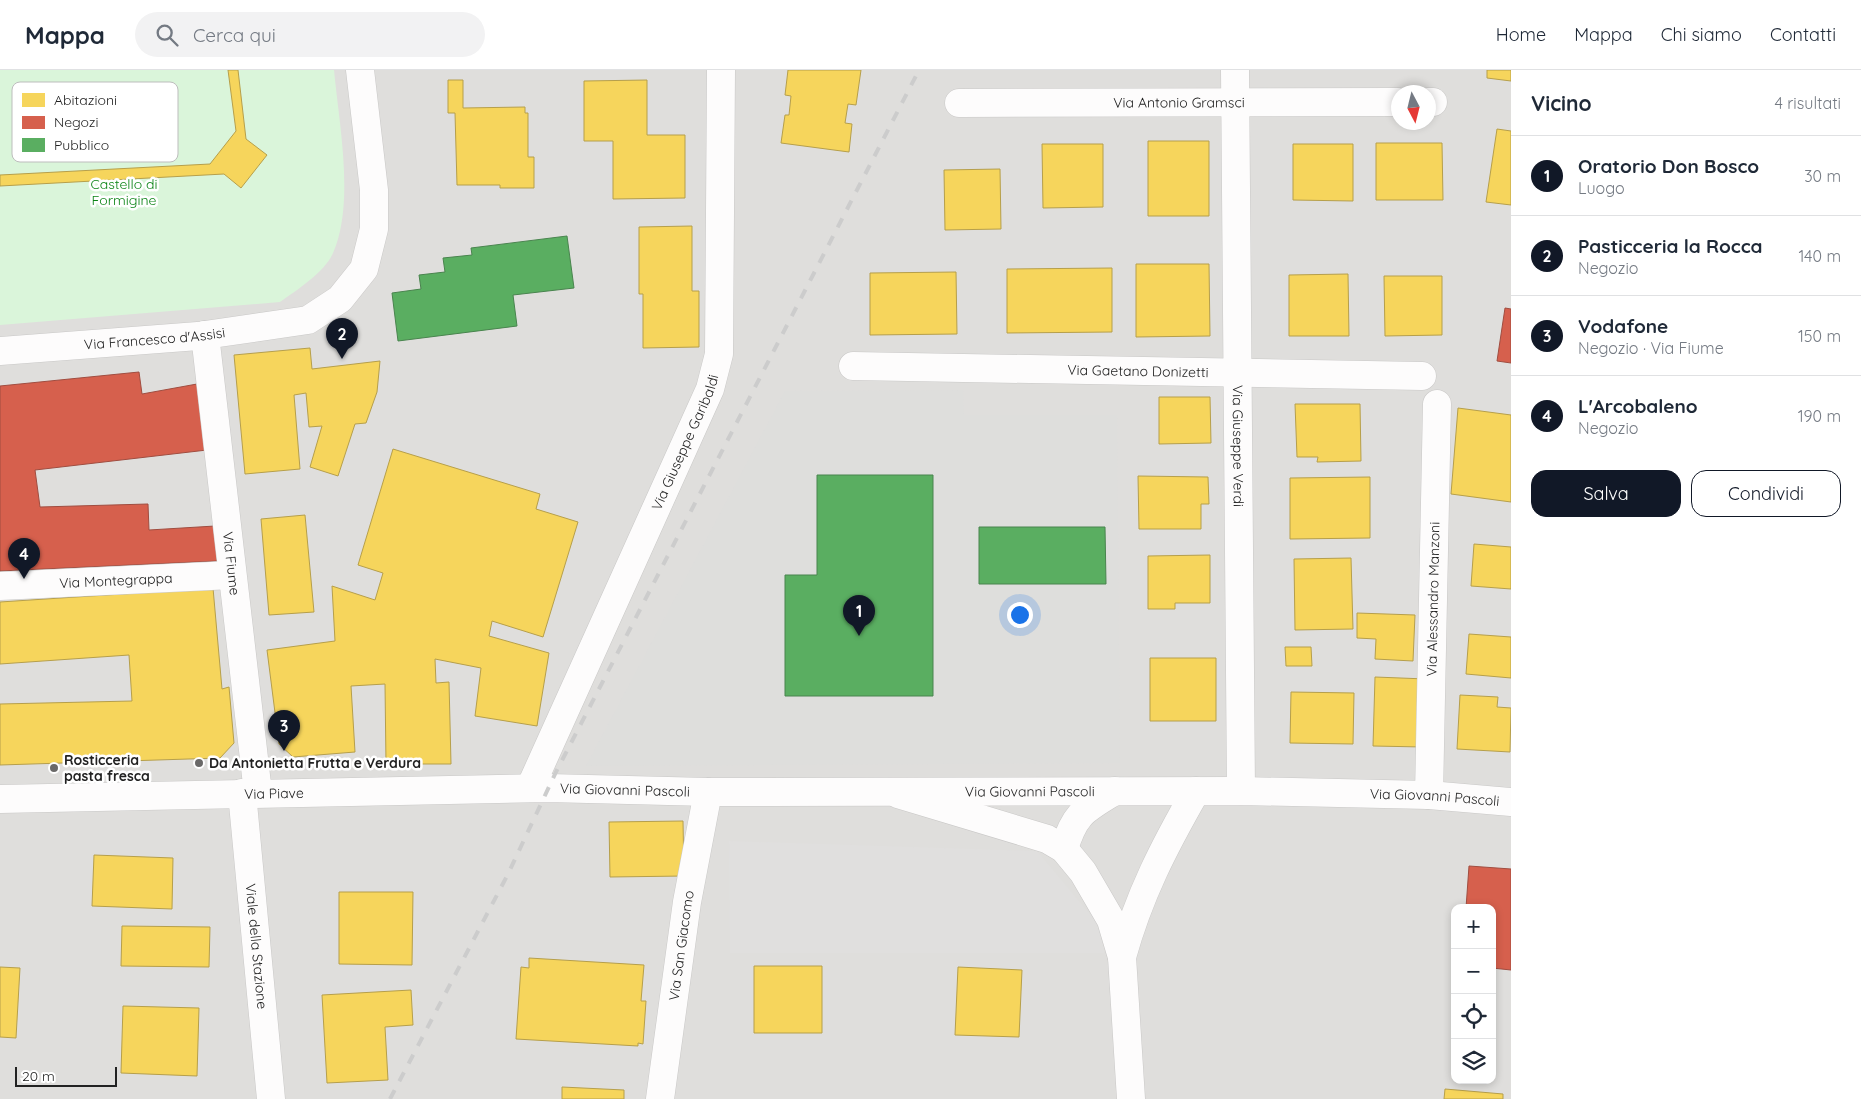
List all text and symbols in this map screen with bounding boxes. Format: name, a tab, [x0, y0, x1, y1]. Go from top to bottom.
search box	[135, 12, 485, 57]
text: Mappa	[25, 20, 105, 50]
icon: search	[153, 21, 181, 49]
text: Cerca qui	[193, 23, 276, 47]
text: Home	[1496, 23, 1546, 46]
text: Mappa	[1574, 23, 1633, 46]
text: Chi siamo	[1661, 23, 1742, 46]
text: Contatti	[1770, 23, 1836, 46]
legend	[12, 82, 178, 162]
north arrow	[1391, 85, 1436, 130]
text: Vicino	[1531, 90, 1592, 116]
text: Abitazioni	[54, 91, 117, 109]
street label: Via Antonio Gramsci	[1113, 93, 1245, 112]
text: 4 risultati	[1774, 93, 1841, 113]
text: Negozi	[54, 113, 99, 131]
text: Pubblico	[54, 136, 109, 154]
text: Oratorio Don Bosco	[1578, 154, 1759, 178]
text: 1	[1544, 166, 1550, 186]
text: 30 m	[1804, 166, 1841, 186]
park label: Castello di Formigine	[91, 175, 157, 209]
text: Luogo	[1578, 178, 1625, 198]
text: Pasticceria la Rocca	[1578, 234, 1763, 258]
text: 2	[1542, 246, 1552, 266]
text: 140 m	[1798, 246, 1841, 266]
text: Negozio	[1578, 258, 1639, 278]
text: Vodafone	[1578, 314, 1668, 338]
pin: 2	[326, 318, 358, 359]
street label: Via Francesco d'Assisi	[83, 323, 226, 354]
text: 3	[1543, 326, 1551, 346]
text: 150 m	[1798, 326, 1841, 346]
text: Negozio · Via Fiume	[1578, 338, 1724, 358]
street label: Via Gaetano Donizetti	[1067, 361, 1209, 381]
street label: Via Giuseppe Garibaldi	[647, 372, 722, 513]
street label: Via Giuseppe Verdi	[1229, 385, 1248, 507]
text: L'Arcobaleno	[1578, 394, 1698, 418]
text: 4	[1542, 406, 1552, 426]
text: 190 m	[1798, 406, 1841, 426]
text: Negozio	[1578, 418, 1639, 438]
button: Salva	[1531, 470, 1681, 517]
button: Condividi	[1691, 470, 1841, 517]
street label: Via Alessandro Manzoni	[1422, 522, 1444, 677]
street label: Via Fiume	[219, 531, 244, 596]
pin: 4	[8, 538, 40, 579]
street label: Via Montegrappa	[59, 569, 173, 592]
pin: 1	[843, 595, 875, 636]
your location	[1007, 602, 1033, 628]
pin: 3	[268, 710, 300, 751]
place label: Rosticceria pasta fresca	[64, 751, 150, 785]
place label: Da Antonietta Frutta e Verdura	[209, 754, 421, 772]
marker: Da Antonietta Frutta e Verdura	[193, 757, 205, 769]
marker: Rosticceria pasta fresca	[48, 762, 60, 774]
street label: Via Giovanni Pascoli	[560, 779, 690, 801]
street label: Via Giovanni Pascoli	[965, 782, 1095, 801]
street label: Via Piave	[244, 784, 304, 803]
street label: Via Giovanni Pascoli	[1370, 785, 1500, 810]
street label: Viale della Stazione	[242, 883, 271, 1010]
street label: Via San Giacomo	[665, 889, 698, 1002]
map controls	[1451, 904, 1496, 1084]
button: +	[1451, 904, 1496, 949]
button: −	[1451, 949, 1496, 994]
button: locate	[1451, 994, 1496, 1039]
button: layers	[1451, 1039, 1496, 1084]
scale bar	[15, 1064, 118, 1087]
text: 20 m	[22, 1067, 55, 1085]

